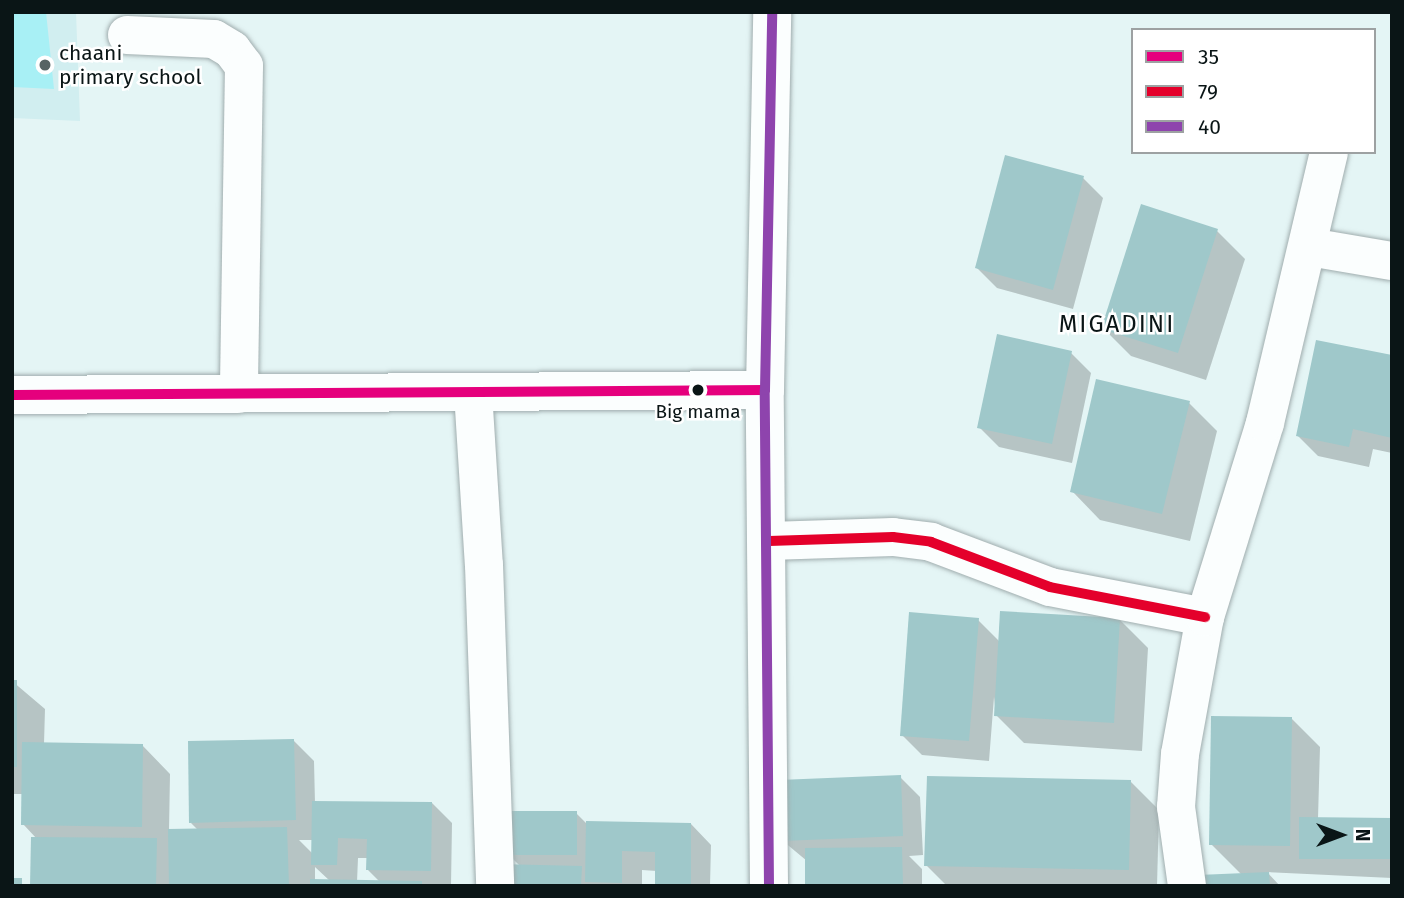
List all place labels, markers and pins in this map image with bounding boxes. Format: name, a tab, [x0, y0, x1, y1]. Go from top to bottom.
place label: chaani primary school	[59, 40, 202, 90]
marker: chaani primary school	[37, 57, 53, 73]
marker: Big mama	[691, 383, 705, 397]
place label: Big mama	[655, 401, 741, 423]

